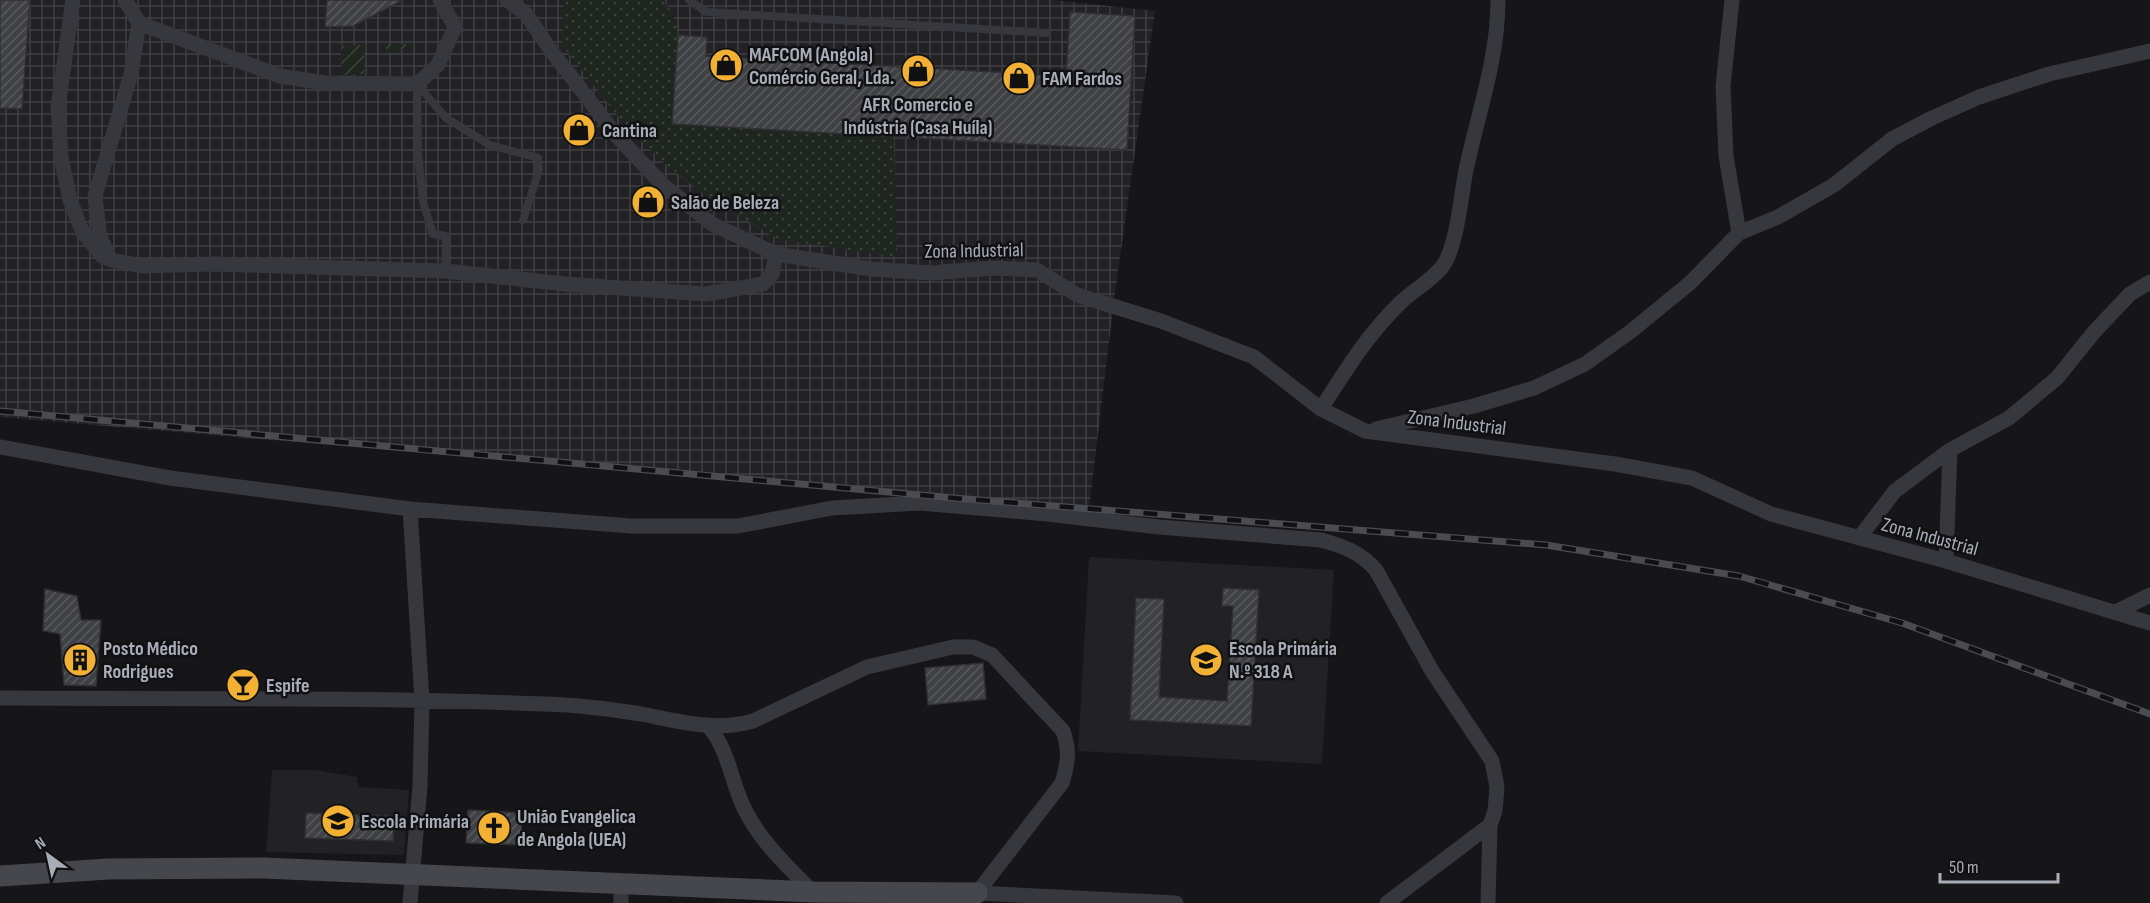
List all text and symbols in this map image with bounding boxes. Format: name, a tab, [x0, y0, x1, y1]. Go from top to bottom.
place label: MAFCOM (Angola) Comércio Geral, Lda.	[749, 43, 894, 90]
shop icon: MAFCOM (Angola) Comércio Geral, Lda.	[708, 47, 744, 83]
shop icon: AFR Comercio e Indústria (Casa Huíla)	[900, 53, 936, 89]
shop icon: FAM Fardos	[1001, 60, 1037, 96]
place label: FAM Fardos	[1042, 67, 1122, 91]
place label: AFR Comercio e Indústria (Casa Huíla)	[844, 93, 992, 140]
shop icon: Cantina	[561, 112, 597, 148]
place label: Cantina	[602, 119, 657, 143]
shop icon: Salão de Beleza	[630, 184, 666, 220]
place label: Salão de Beleza	[671, 191, 779, 215]
street label: Zona Industrial	[924, 238, 1024, 264]
street label: Zona Industrial	[1406, 405, 1508, 441]
street label: Zona Industrial	[1879, 513, 1981, 561]
place label: Posto Médico Rodrigues	[103, 637, 198, 684]
place label: Escola Primária N.º 318 A	[1229, 637, 1337, 684]
building icon: Posto Médico Rodrigues	[62, 642, 98, 678]
school or university icon: Escola Primária N.º 318 A	[1188, 642, 1224, 678]
bar icon: Espife	[225, 667, 261, 703]
place label: Espife	[266, 674, 310, 698]
school or university icon: Escola Primária	[320, 803, 356, 839]
place label: União Evangelica de Angola (UEA)	[517, 805, 636, 852]
place label: Escola Primária	[361, 810, 469, 834]
church icon: União Evangelica de Angola (UEA)	[476, 810, 512, 846]
north arrow	[18, 825, 78, 885]
text: N	[32, 833, 49, 854]
scale bar	[1940, 846, 2058, 884]
text: 50 m	[1949, 857, 1979, 878]

